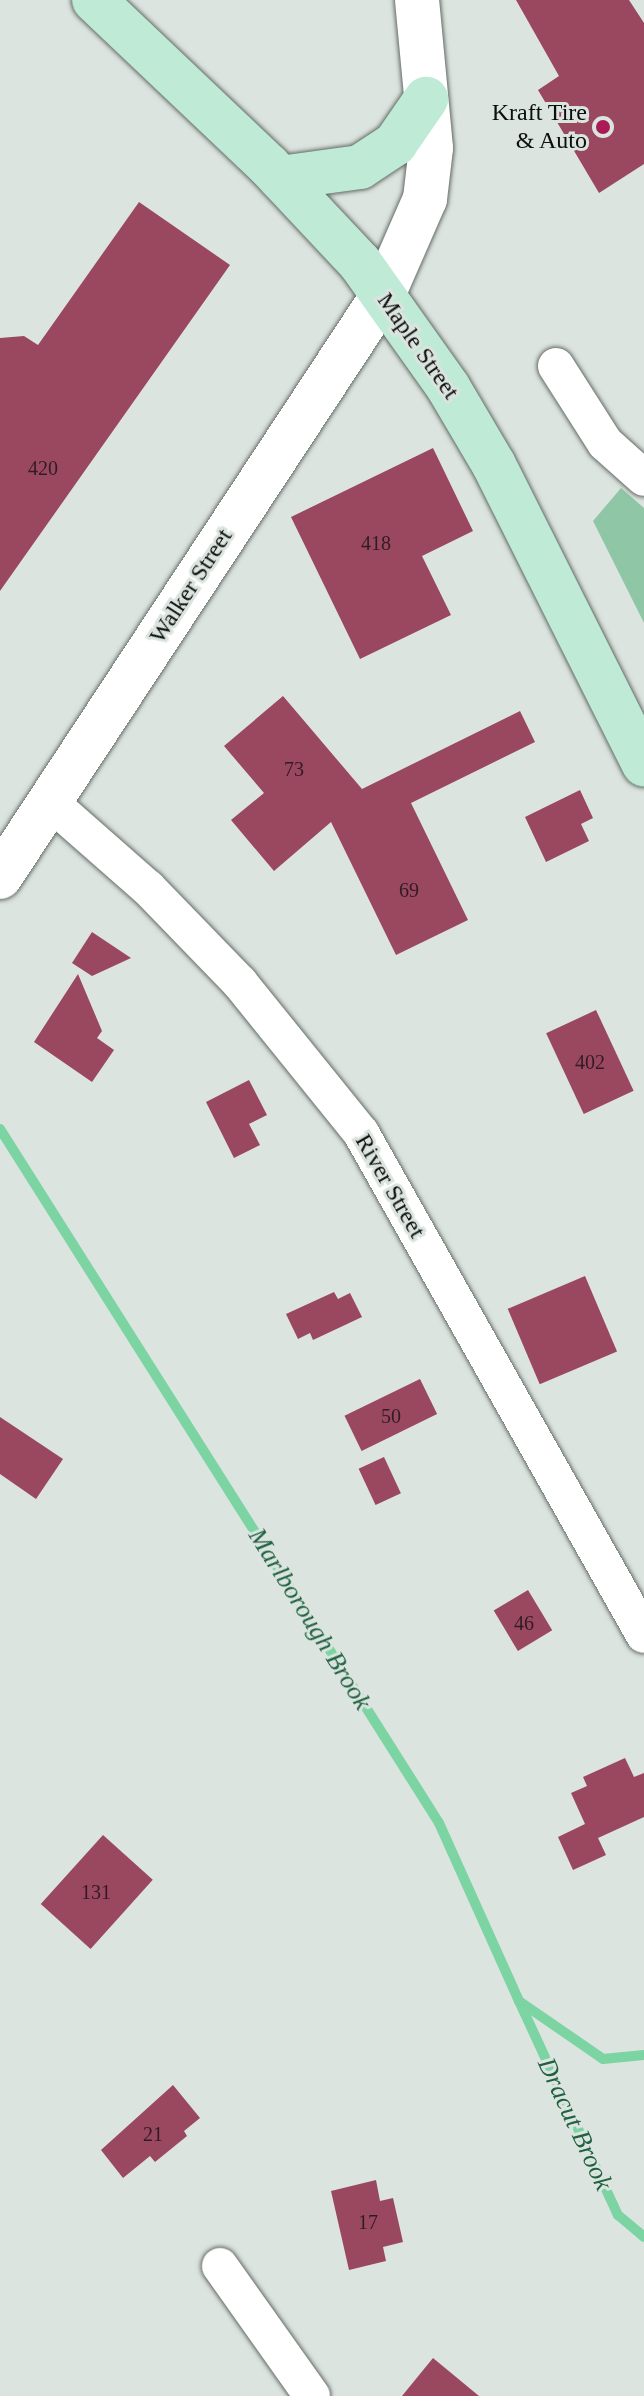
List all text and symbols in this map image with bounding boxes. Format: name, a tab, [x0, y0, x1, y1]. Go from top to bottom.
place label: Kraft Tire & Auto	[491, 99, 587, 155]
marker: Kraft Tire & Auto	[594, 118, 612, 136]
street label: Maple Street	[371, 287, 465, 405]
house number: 420	[28, 456, 58, 480]
street label: Walker Street	[143, 523, 239, 649]
house number: 418	[361, 531, 391, 555]
house number: 73	[284, 757, 304, 781]
house number: 69	[399, 878, 419, 902]
house number: 402	[575, 1050, 605, 1074]
street label: River Street	[349, 1129, 431, 1243]
house number: 50	[381, 1404, 401, 1428]
water label: Marlborough Brook	[242, 1522, 378, 1716]
house number: 46	[514, 1611, 534, 1635]
house number: 131	[81, 1880, 111, 1904]
water label: Dracut Brook	[531, 2053, 619, 2195]
house number: 21	[143, 2122, 163, 2146]
house number: 17	[358, 2210, 378, 2234]

